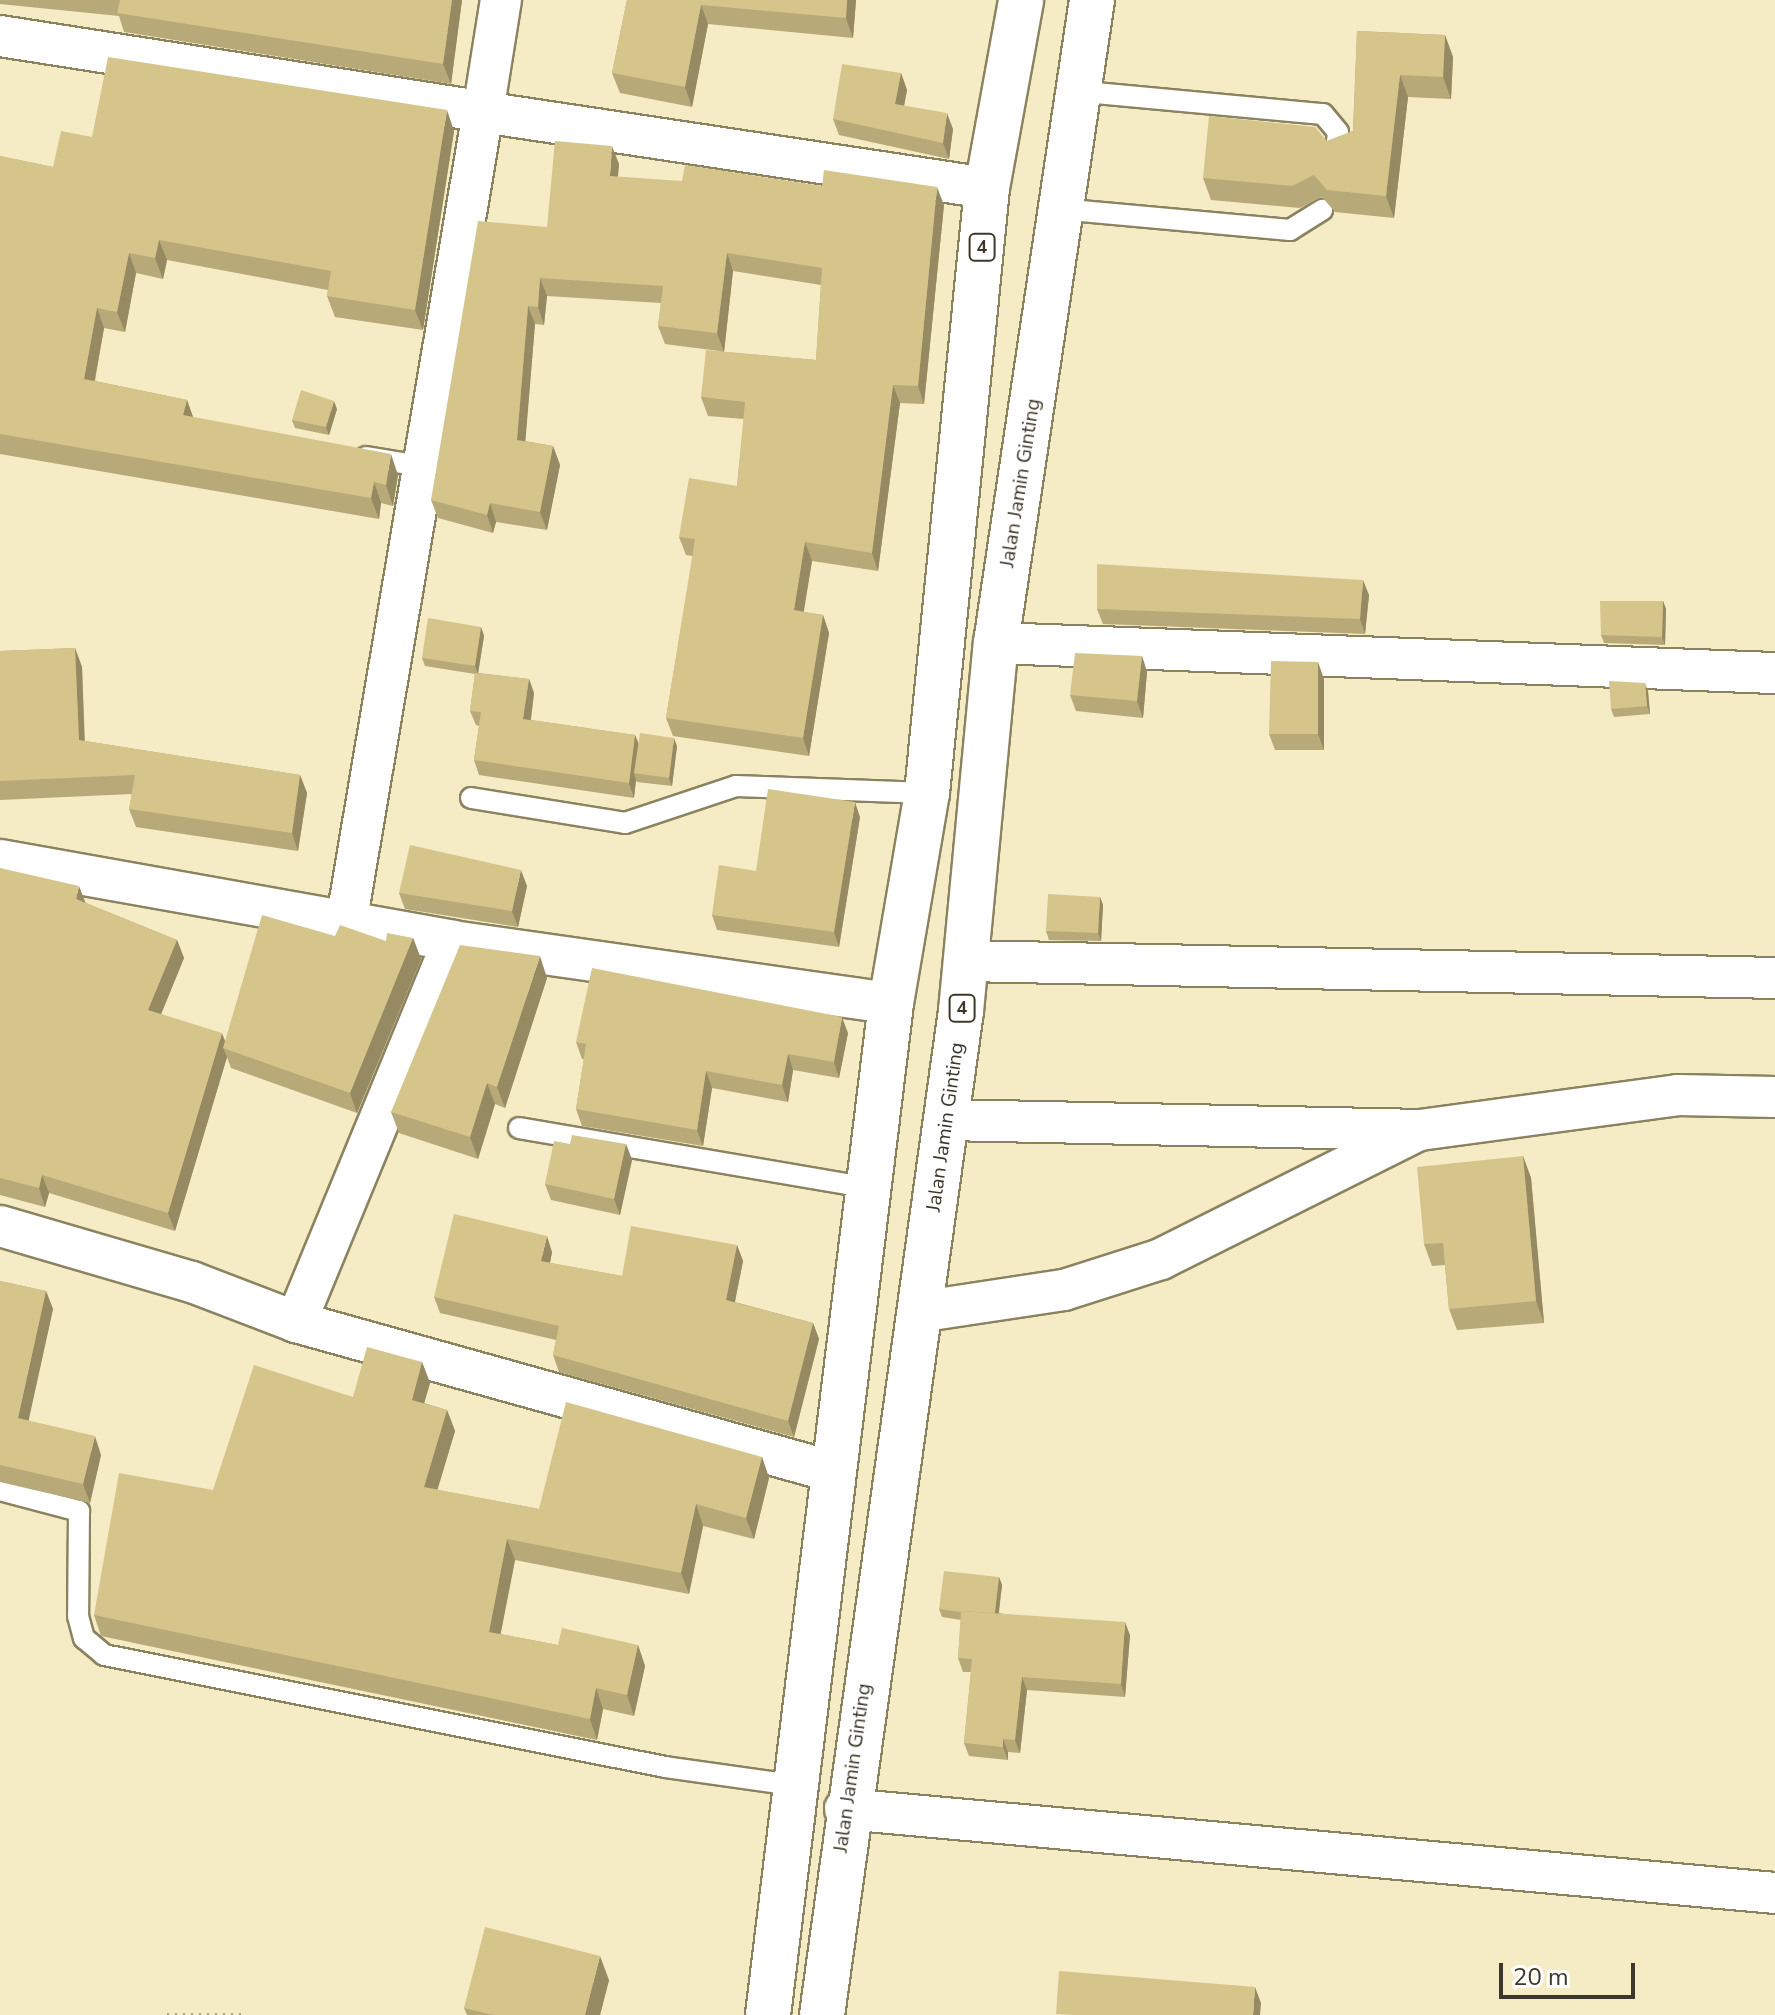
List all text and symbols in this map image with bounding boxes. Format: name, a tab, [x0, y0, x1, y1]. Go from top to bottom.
road number: 4	[968, 233, 996, 261]
street label: Jalan Jamin Ginting	[995, 397, 1045, 569]
road number: 4	[948, 994, 976, 1022]
street label: Jalan Jamin Ginting	[921, 1041, 969, 1213]
street label: Jalan Jamin Ginting	[828, 1682, 876, 1854]
scale bar	[1503, 1947, 1639, 1997]
text: 20 m	[1513, 1961, 1569, 1993]

